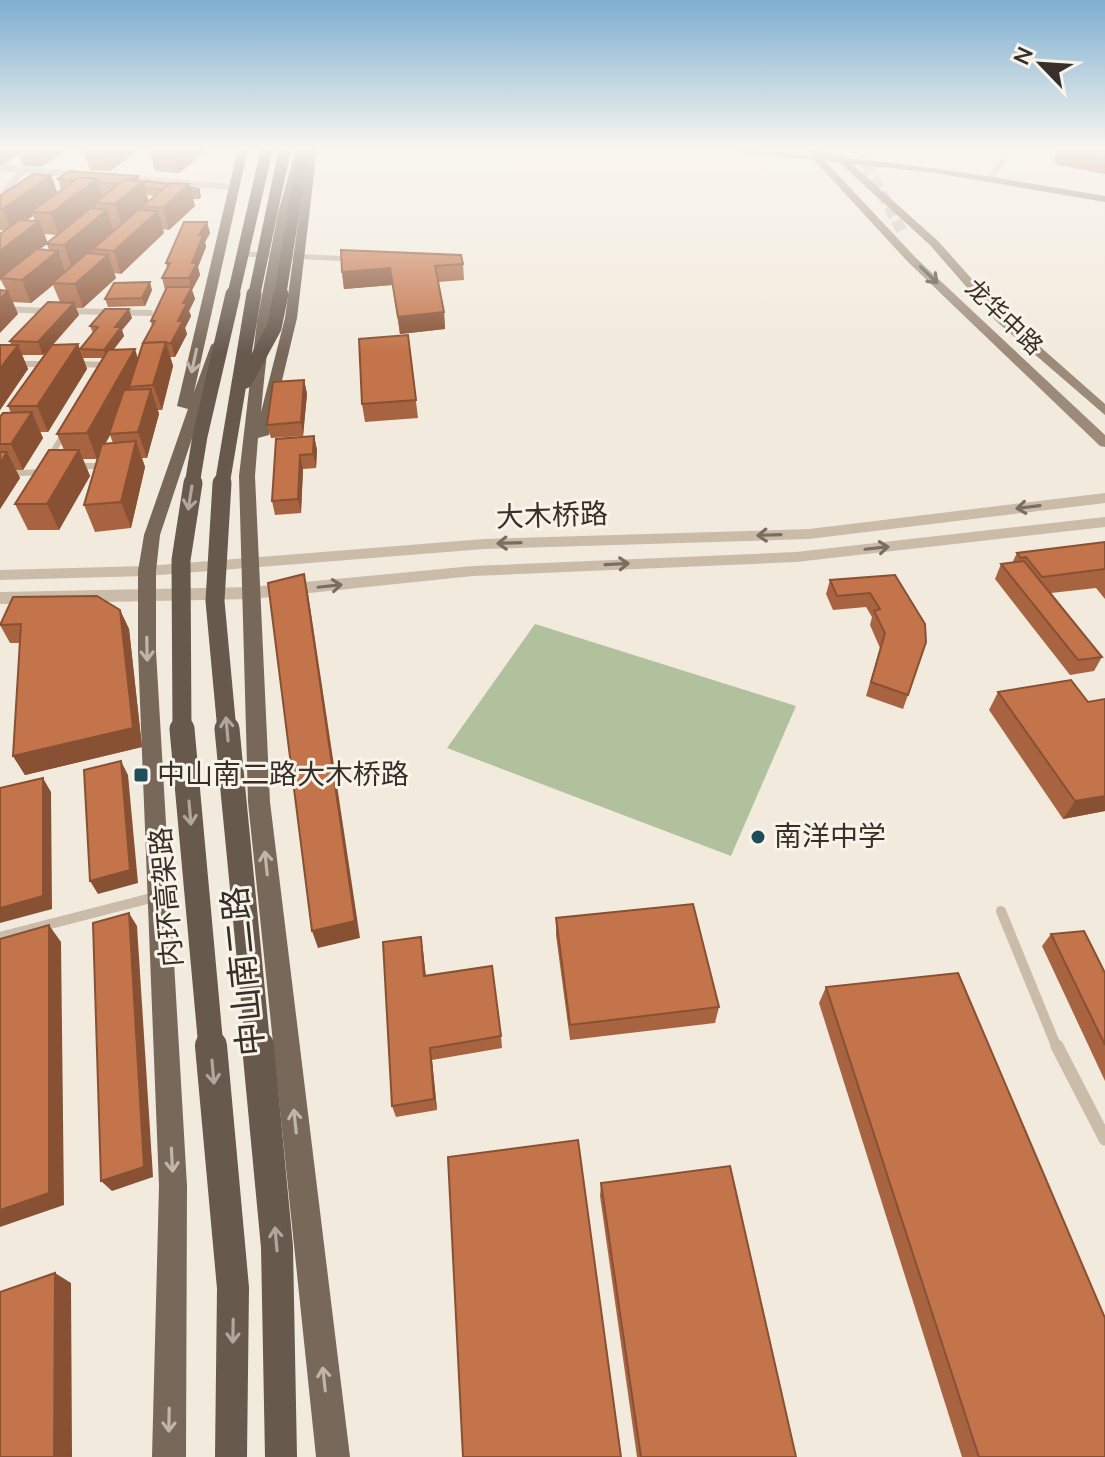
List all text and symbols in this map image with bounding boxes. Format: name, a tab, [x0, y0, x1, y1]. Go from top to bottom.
north arrow	[1001, 24, 1081, 104]
text: N	[1007, 42, 1041, 70]
one-way arrow	[919, 266, 939, 285]
street label: 龙华中路	[958, 272, 1050, 362]
one-way arrow	[186, 348, 201, 373]
one-way arrow	[182, 485, 197, 510]
street label: 大木桥路	[495, 495, 609, 537]
one-way arrow	[1015, 500, 1041, 515]
one-way arrow	[756, 528, 783, 543]
one-way arrow	[496, 535, 523, 551]
one-way arrow	[863, 540, 889, 555]
one-way arrow	[603, 557, 630, 572]
one-way arrow	[316, 578, 343, 593]
one-way arrow	[139, 635, 155, 662]
one-way arrow	[219, 716, 234, 743]
place label: 中山南二路大木桥路	[157, 756, 409, 794]
marker: 中山南二路大木桥路	[132, 766, 150, 784]
one-way arrow	[182, 799, 197, 826]
place label: 南洋中学	[774, 818, 886, 856]
street label: 内环高架路	[142, 826, 192, 968]
marker: 南洋中学	[749, 828, 767, 846]
one-way arrow	[258, 850, 273, 877]
street label: 中山南二路	[212, 884, 276, 1058]
one-way arrow	[206, 1058, 221, 1085]
one-way arrow	[287, 1108, 302, 1135]
one-way arrow	[165, 1146, 180, 1173]
one-way arrow	[268, 1226, 283, 1253]
one-way arrow	[225, 1317, 240, 1344]
one-way arrow	[316, 1367, 331, 1393]
one-way arrow	[162, 1406, 177, 1433]

